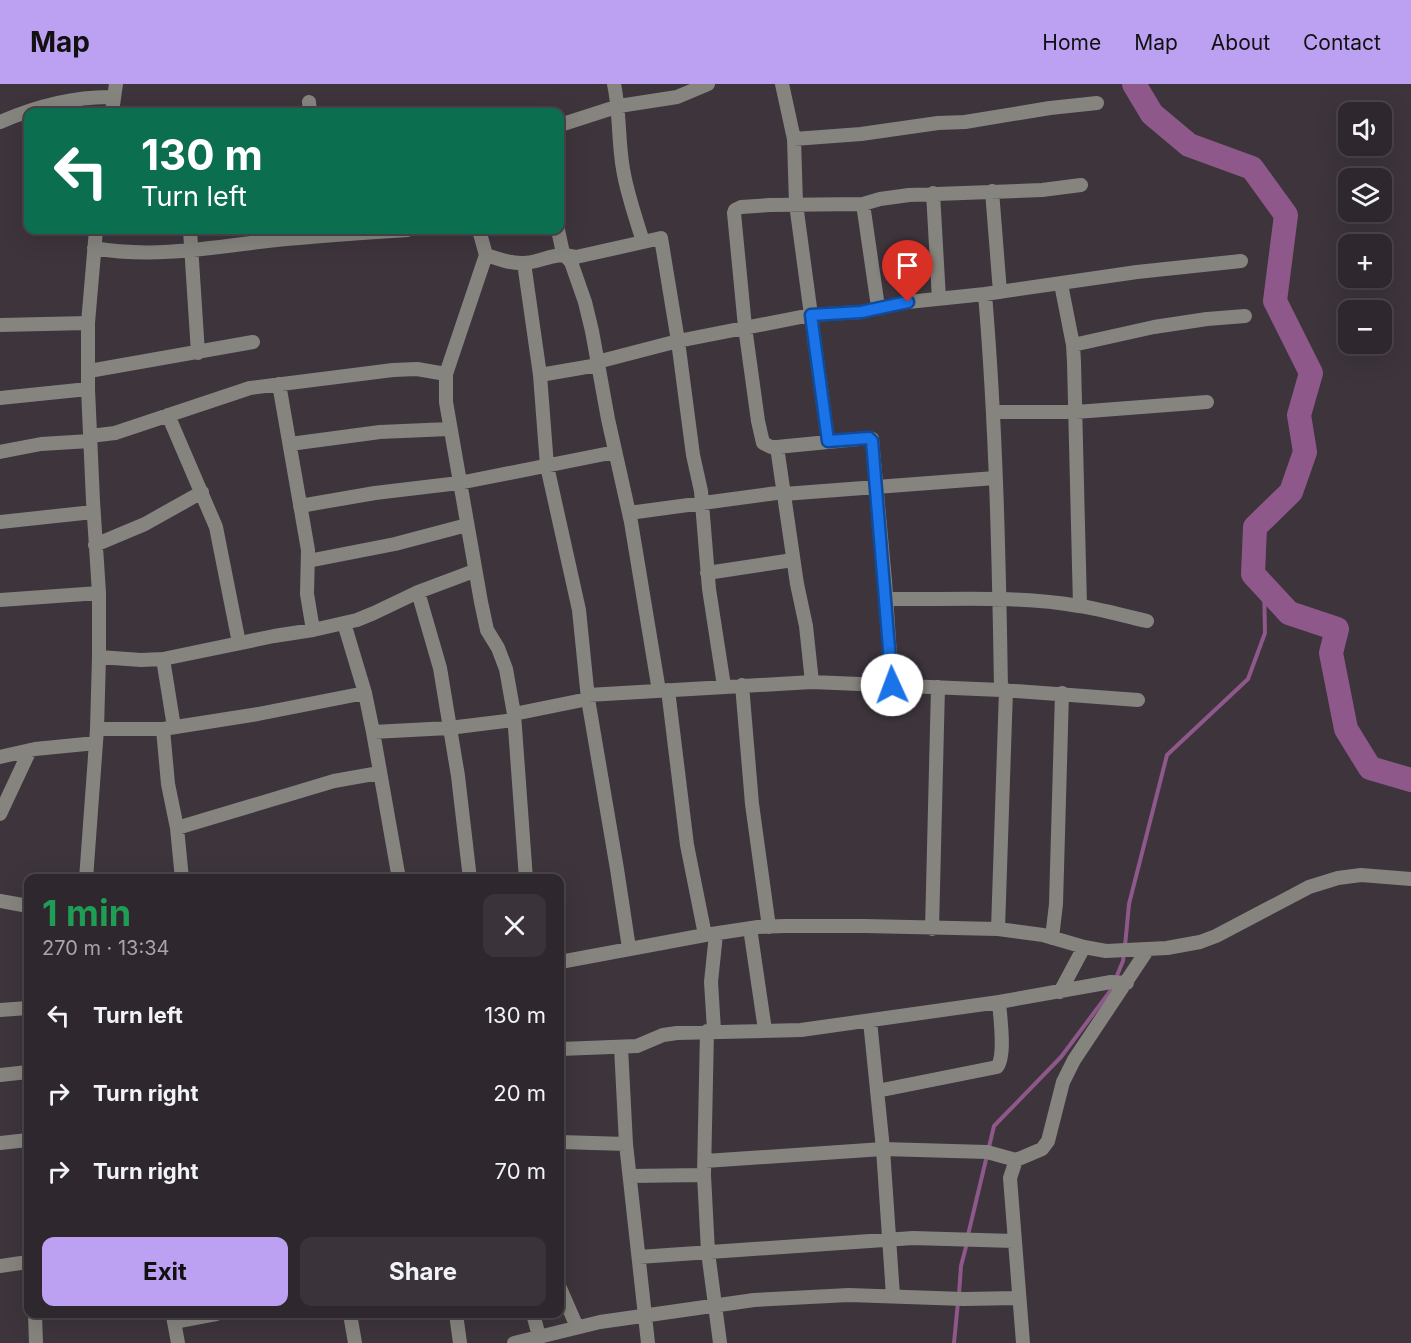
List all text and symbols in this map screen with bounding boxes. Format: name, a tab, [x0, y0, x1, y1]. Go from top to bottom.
text: Map	[30, 25, 90, 59]
text: Home	[1042, 30, 1101, 55]
text: Map	[1134, 30, 1178, 55]
text: About	[1211, 30, 1270, 55]
text: Contact	[1303, 30, 1381, 55]
map controls	[1338, 102, 1392, 354]
button: sound	[1338, 102, 1392, 156]
text: 130 m	[141, 129, 263, 180]
icon: left	[42, 132, 120, 210]
button: layers	[1338, 168, 1392, 222]
text: Turn left	[141, 180, 247, 213]
button: +	[1338, 234, 1392, 288]
pin	[882, 240, 933, 302]
icon: arrive	[891, 249, 924, 282]
button: −	[1338, 300, 1392, 354]
position arrow	[860, 653, 924, 717]
text: 1 min	[42, 891, 131, 935]
button: close	[483, 894, 546, 957]
text: 270 m · 13:34	[42, 936, 170, 960]
icon: left	[42, 999, 75, 1032]
text: Turn left	[93, 1002, 183, 1028]
text: 130 m	[484, 1002, 546, 1028]
icon: right	[42, 1077, 75, 1110]
text: Turn right	[93, 1080, 199, 1106]
text: 20 m	[493, 1080, 546, 1106]
icon: right	[42, 1155, 75, 1188]
text: Turn right	[93, 1158, 199, 1184]
text: 70 m	[495, 1158, 546, 1184]
button: Exit	[42, 1237, 288, 1306]
button: Share	[300, 1237, 546, 1306]

